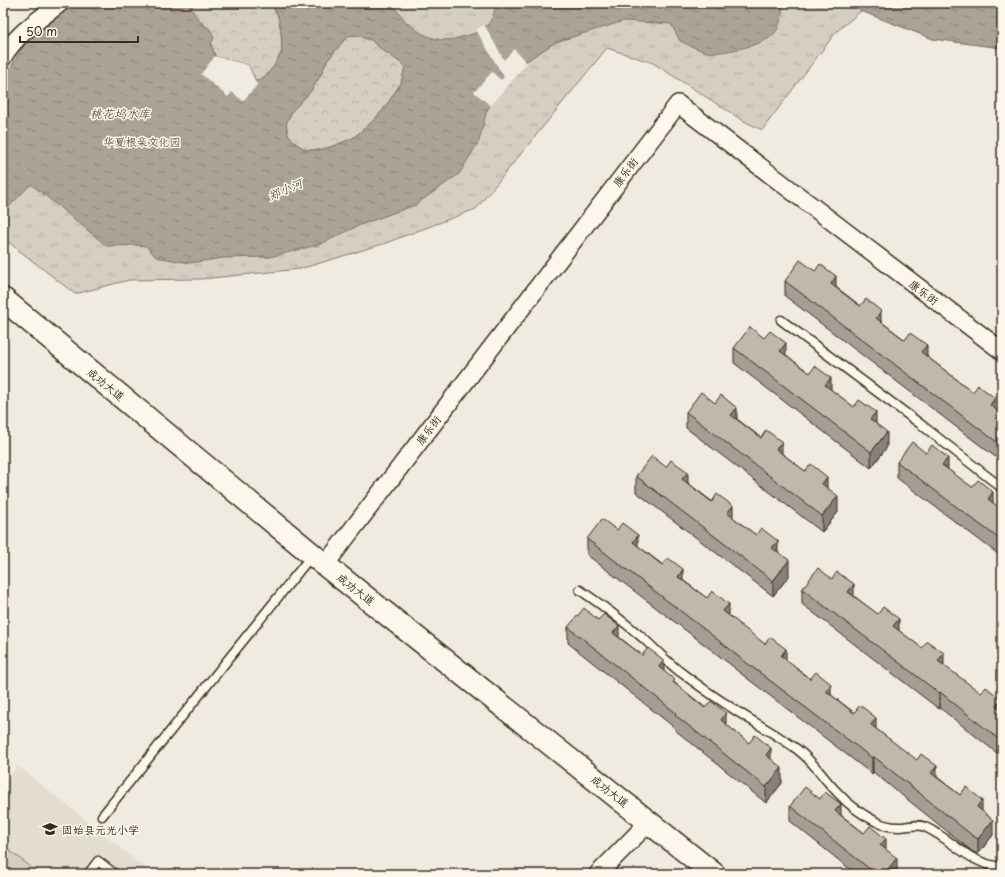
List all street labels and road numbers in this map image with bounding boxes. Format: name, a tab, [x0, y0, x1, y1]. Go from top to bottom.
street label: 康乐街	[608, 153, 642, 190]
street label: 康乐街	[906, 275, 943, 309]
street label: 成功大道	[84, 364, 128, 404]
street label: 康乐街	[411, 411, 445, 448]
street label: 成功大道	[333, 569, 379, 609]
street label: 成功大道	[587, 771, 633, 811]

